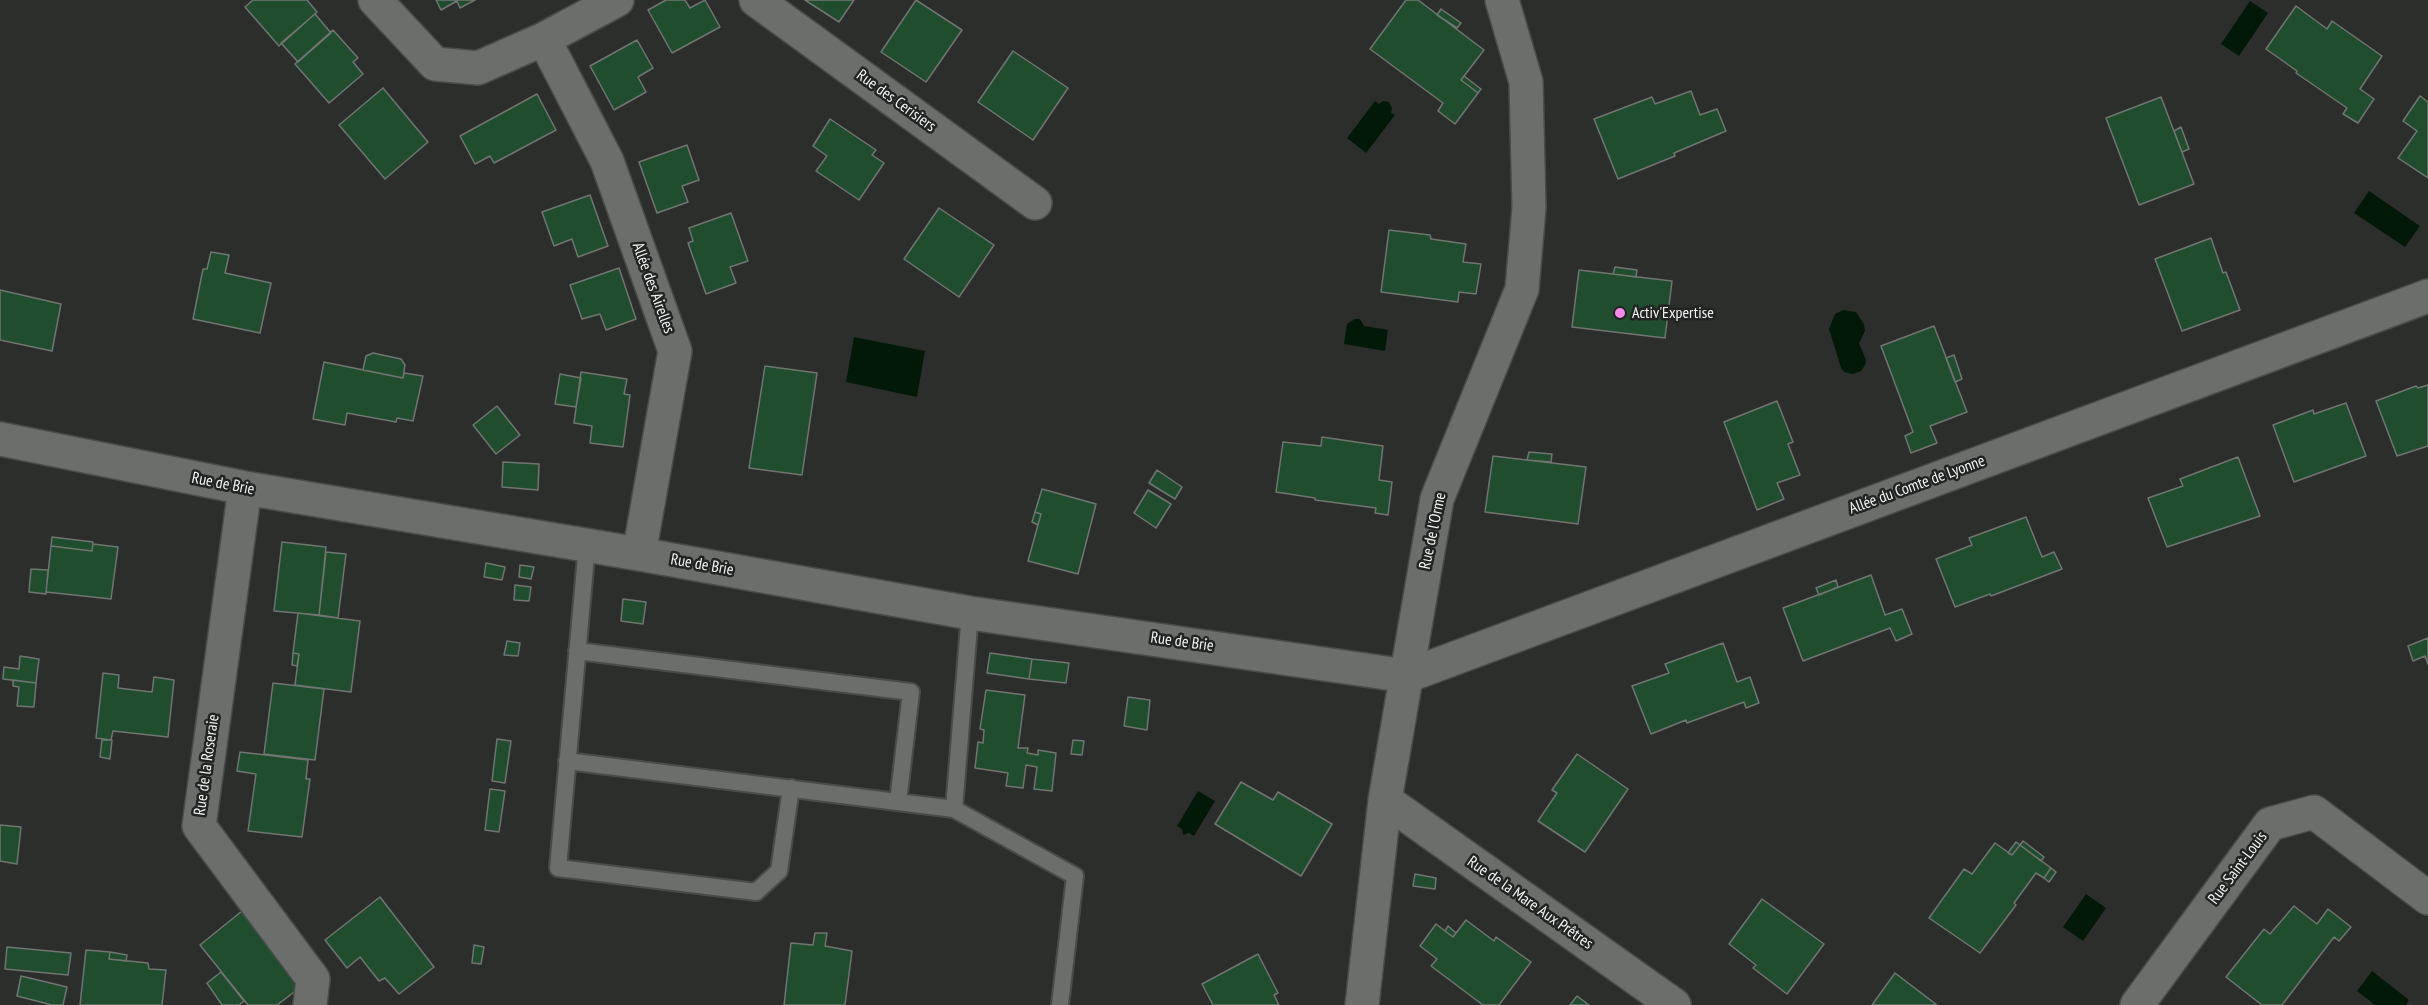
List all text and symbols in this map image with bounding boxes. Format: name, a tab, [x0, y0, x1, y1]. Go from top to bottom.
street label: Rue des Cerisiers	[853, 66, 939, 136]
street label: Allée des Airelles	[628, 240, 678, 336]
place label: Activ'Expertise	[1632, 303, 1714, 323]
marker: Activ'Expertise	[1613, 306, 1627, 320]
street label: Allée du Comte de Lyonne	[1846, 451, 1988, 519]
street label: Rue de Brie	[190, 469, 256, 499]
street label: Rue de l'Orme	[1416, 491, 1450, 571]
street label: Rue de Brie	[669, 550, 735, 580]
street label: Rue de Brie	[1149, 628, 1215, 656]
street label: Rue de la Roseraie	[190, 713, 224, 817]
street label: Rue Saint-Louis	[2205, 828, 2271, 908]
street label: Rue de la Mare Aux Prêtres	[1463, 852, 1597, 954]

